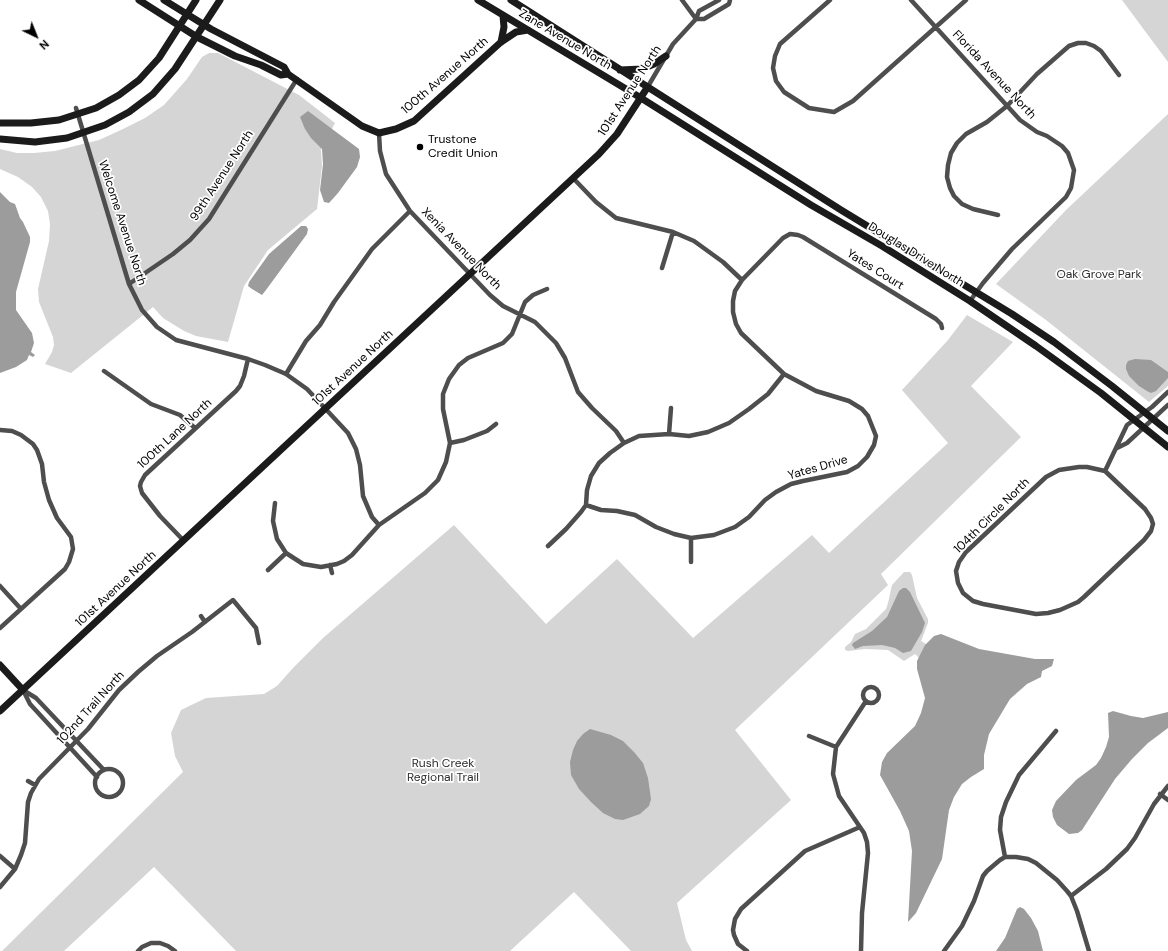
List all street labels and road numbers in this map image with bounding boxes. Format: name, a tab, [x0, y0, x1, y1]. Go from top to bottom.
street label: Zane Avenue North	[516, 7, 614, 73]
street label: Florida Avenue North	[949, 28, 1039, 122]
street label: 100th Avenue North	[399, 34, 491, 118]
street label: 101st Avenue North	[595, 43, 665, 139]
street label: 99th Avenue North	[187, 128, 257, 224]
street label: Welcome Avenue North	[95, 159, 149, 287]
street label: Xenia Avenue North	[418, 205, 504, 293]
street label: Douglas Drive North	[865, 220, 967, 290]
street label: Yates Court	[844, 247, 906, 293]
street label: 101st Avenue North	[310, 327, 396, 409]
street label: 100th Lane North	[135, 396, 215, 472]
street label: Yates Drive	[786, 453, 850, 483]
street label: 104th Circle North	[951, 475, 1033, 557]
street label: 101st Avenue North	[73, 548, 159, 630]
street label: 102nd Trail North	[54, 668, 128, 748]

